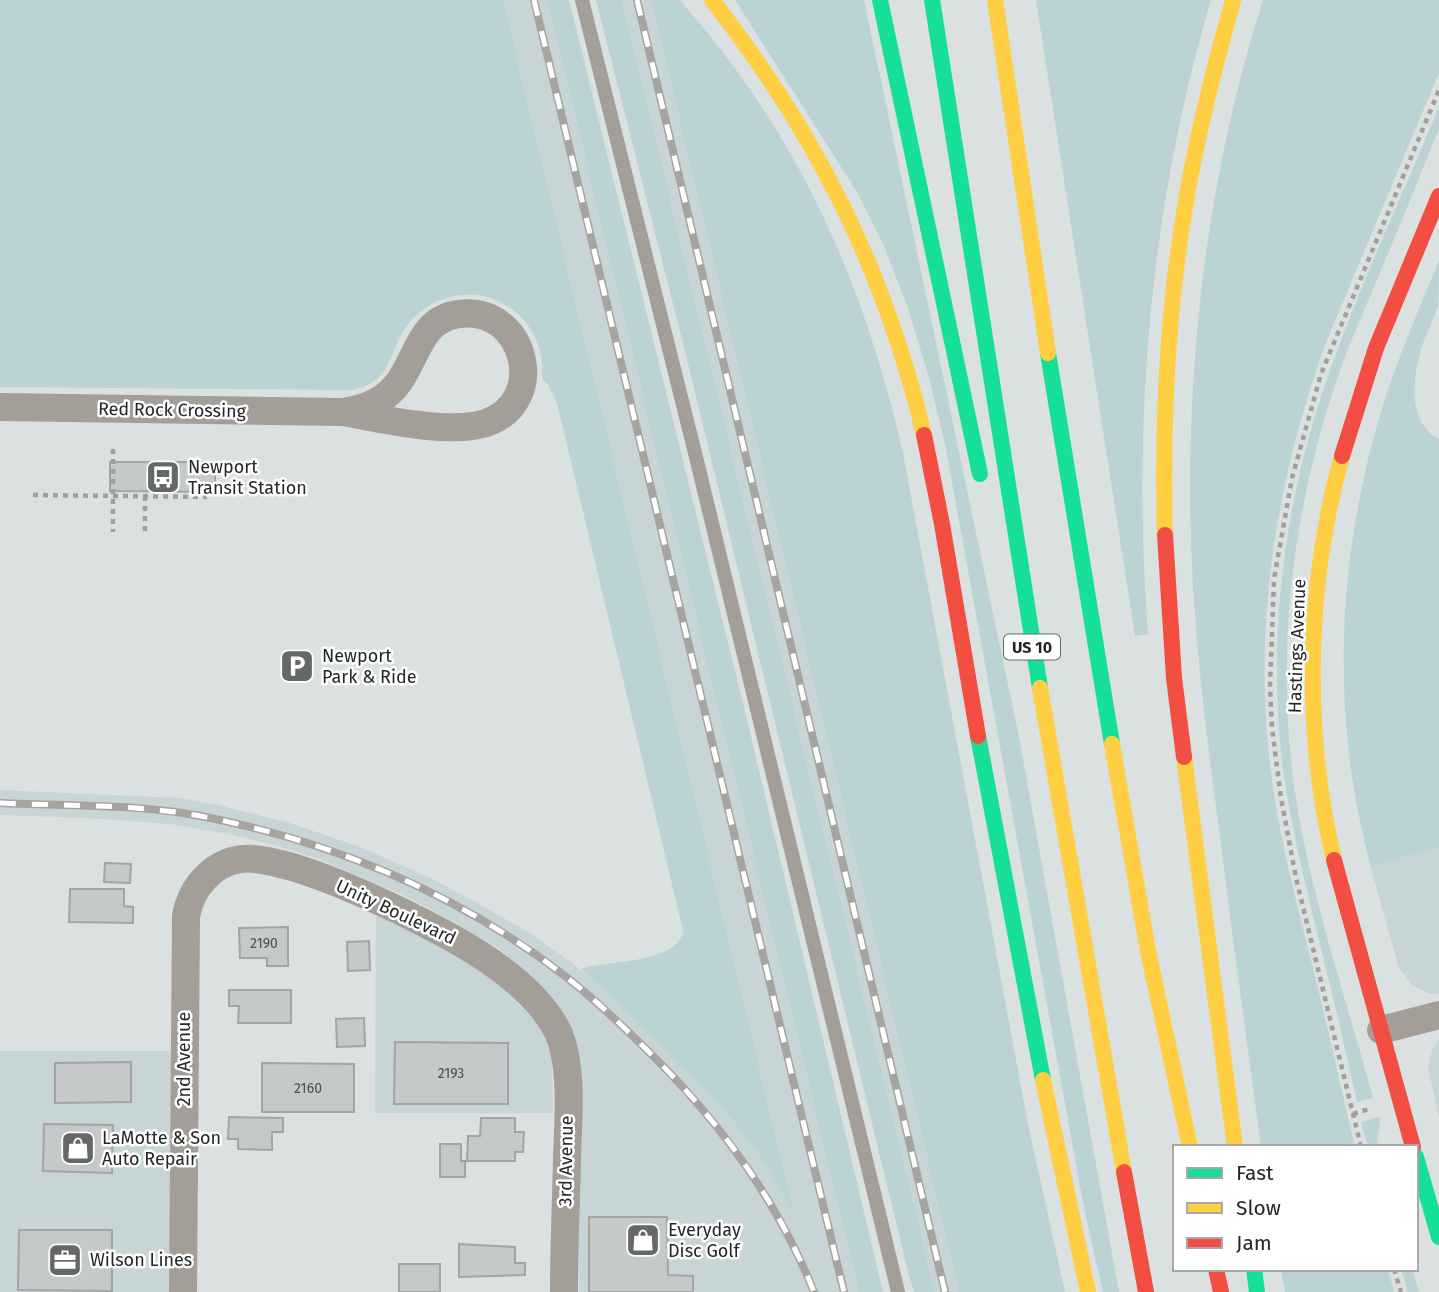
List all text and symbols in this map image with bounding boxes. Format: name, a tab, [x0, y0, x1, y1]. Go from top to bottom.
street label: Red Rock Crossing	[98, 398, 247, 422]
place label: Newport Transit Station	[188, 456, 307, 499]
bus stop icon: Newport Transit Station	[144, 458, 182, 496]
street label: Hastings Avenue	[1284, 578, 1310, 714]
road number: US 10	[1004, 634, 1060, 660]
place label: Newport Park & Ride	[322, 645, 417, 688]
parking icon: Newport Park & Ride	[278, 647, 316, 685]
street label: Unity Boulevard	[332, 875, 460, 949]
house number: 2190	[250, 935, 278, 952]
street label: 2nd Avenue	[173, 1012, 195, 1106]
house number: 2193	[438, 1065, 464, 1082]
house number: 2160	[294, 1080, 322, 1097]
street label: 3rd Avenue	[554, 1115, 578, 1207]
place label: LaMotte & Son Auto Repair	[102, 1127, 221, 1170]
shop icon: LaMotte & Son Auto Repair	[59, 1129, 97, 1167]
legend	[1173, 1145, 1418, 1271]
text: Fast	[1236, 1160, 1274, 1186]
text: Slow	[1236, 1195, 1281, 1221]
place label: Everyday Disc Golf	[668, 1219, 742, 1262]
shop icon: Everyday Disc Golf	[624, 1221, 662, 1259]
text: Jam	[1236, 1230, 1272, 1256]
office icon: Wilson Lines	[46, 1241, 84, 1279]
place label: Wilson Lines	[90, 1249, 192, 1271]

